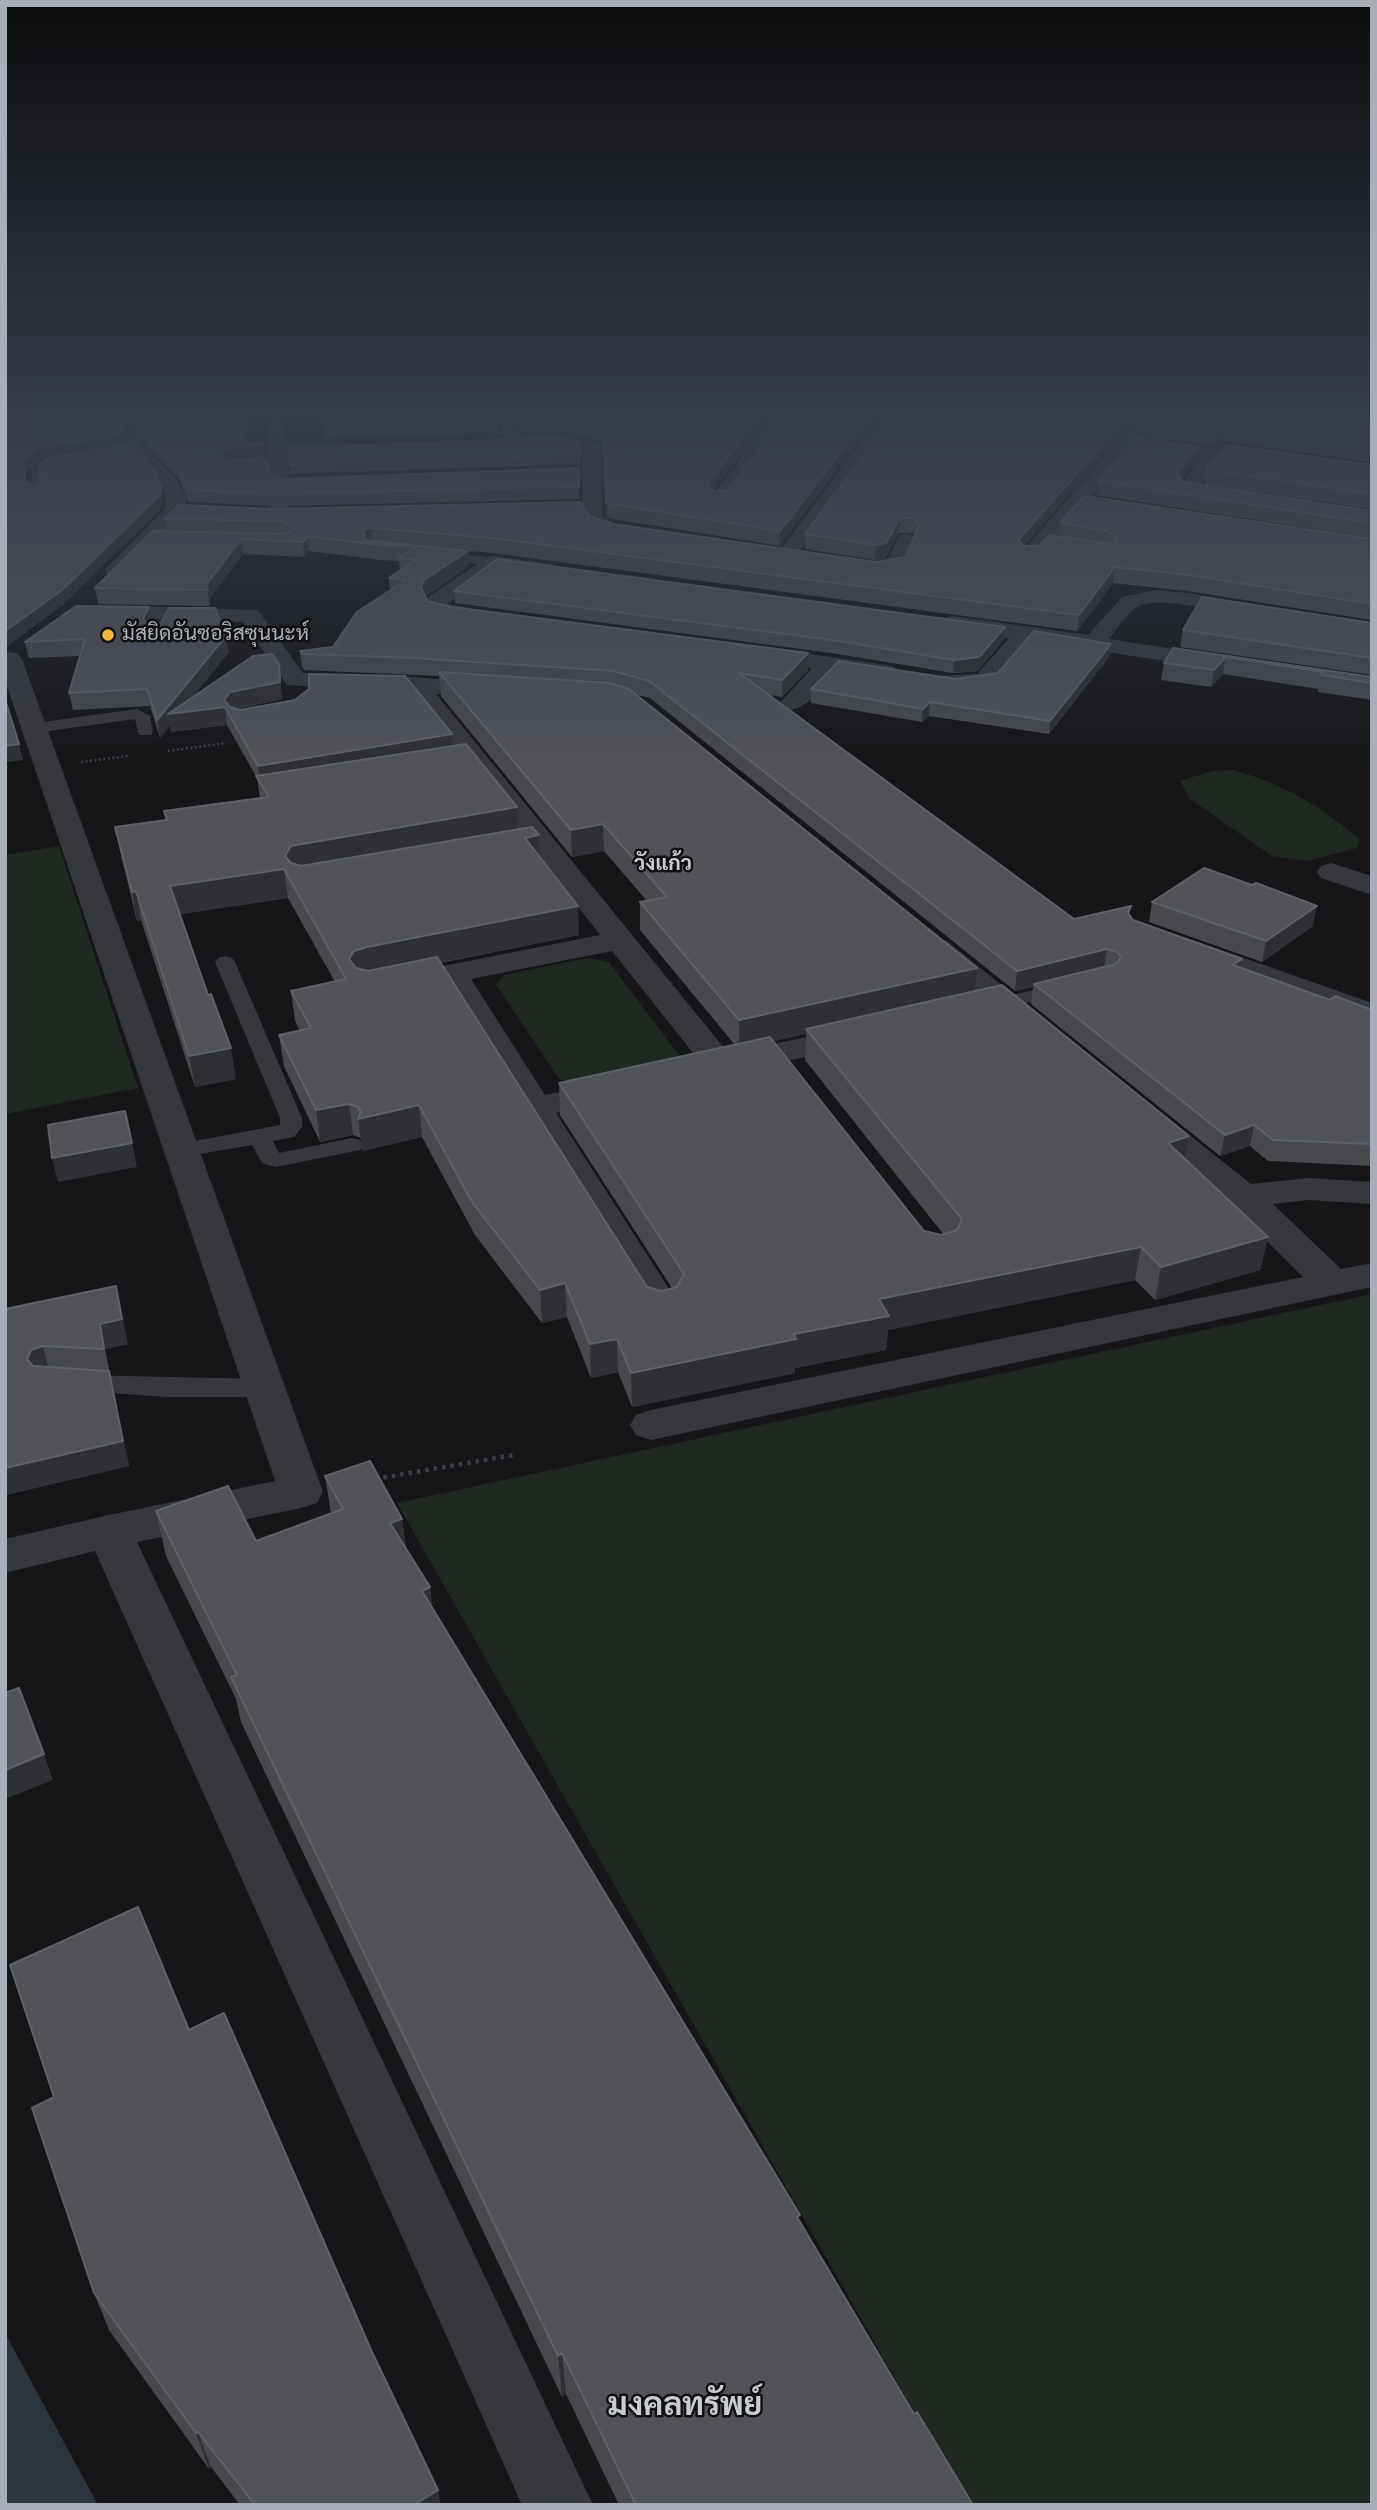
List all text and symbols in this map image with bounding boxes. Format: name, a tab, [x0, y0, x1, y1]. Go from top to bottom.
place label: มัสยิดอันซอริสซุนนะห์	[122, 622, 309, 648]
marker: มัสยิดอันซอริสซุนนะห์	[100, 627, 116, 643]
district label: วังแก้ว	[634, 852, 692, 878]
district label: มงคลทรัพย์	[608, 2389, 762, 2427]

